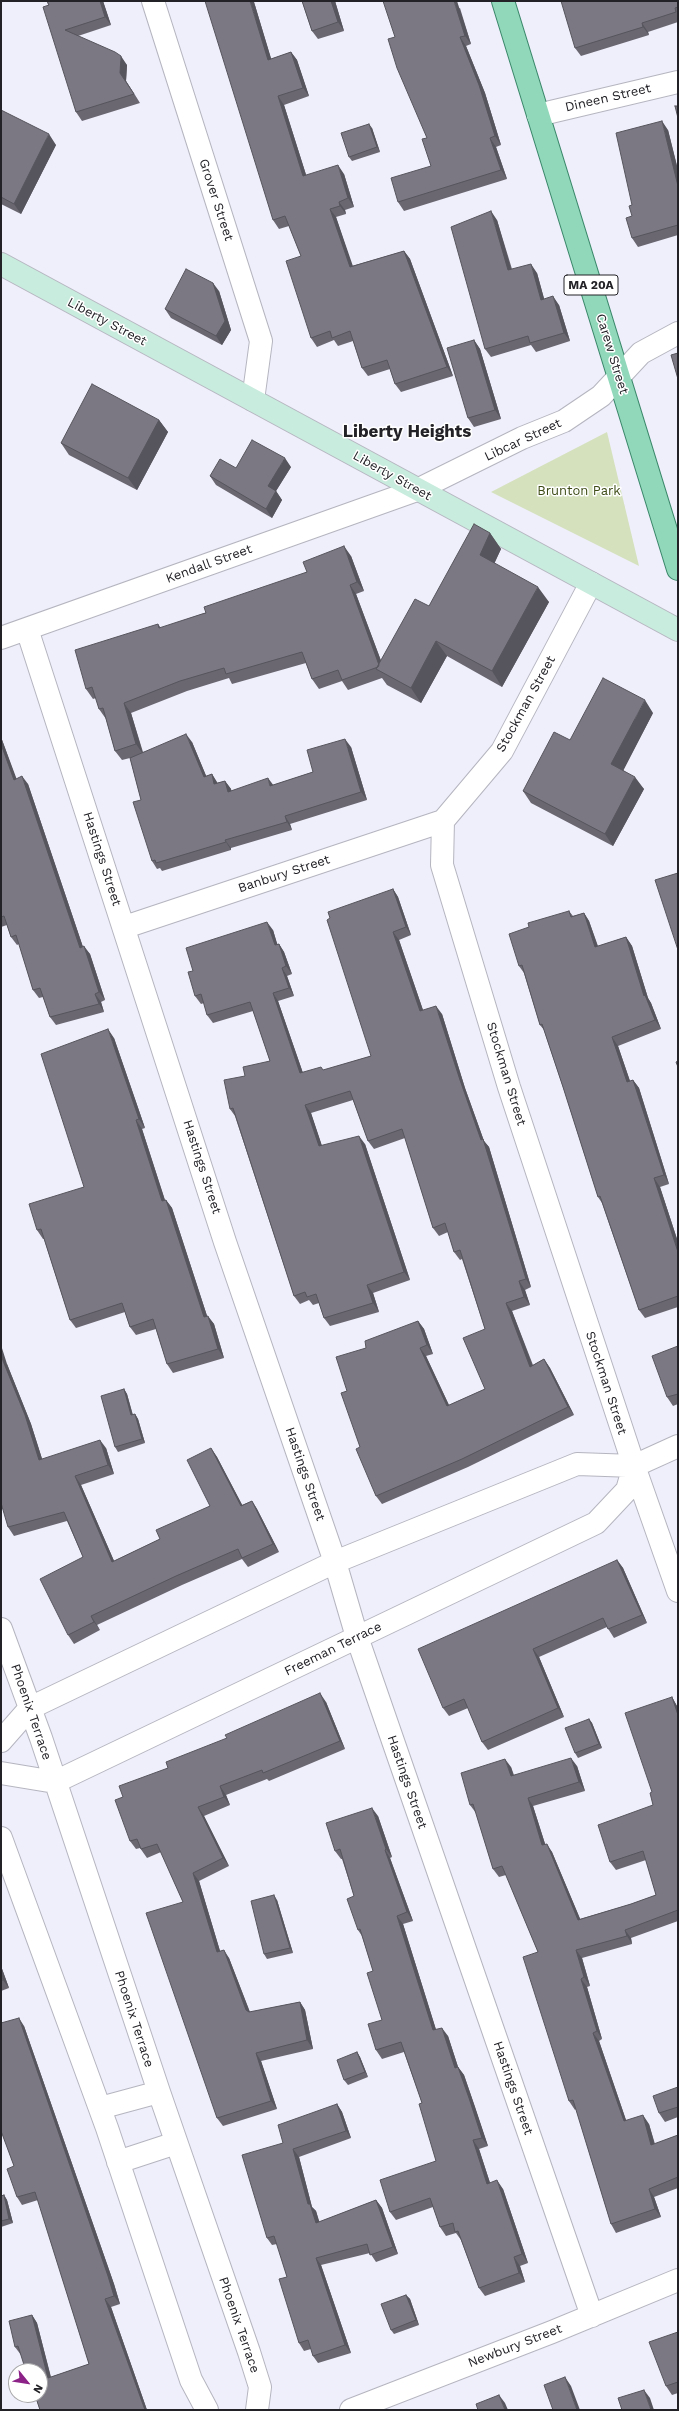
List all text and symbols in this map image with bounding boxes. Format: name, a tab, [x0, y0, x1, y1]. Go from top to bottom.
street label: Dineen Street	[564, 81, 652, 115]
street label: Grover Street	[195, 157, 237, 243]
road number: MA 20A	[564, 275, 618, 295]
street label: Liberty Street	[65, 295, 149, 349]
street label: Carew Street	[592, 312, 632, 396]
street label: Libcar Street	[482, 415, 564, 465]
district label: Liberty Heights	[343, 422, 471, 442]
street label: Liberty Street	[350, 448, 434, 504]
park label: Brunton Park	[537, 483, 621, 499]
street label: Kendall Street	[164, 541, 254, 587]
street label: Stockman Street	[493, 653, 559, 755]
street label: Hastings Street	[79, 810, 125, 908]
street label: Banbury Street	[236, 852, 332, 896]
street label: Stockman Street	[483, 1020, 529, 1128]
street label: Hastings Street	[179, 1118, 225, 1216]
street label: Stockman Street	[582, 1329, 630, 1437]
street label: Hastings Street	[282, 1425, 328, 1523]
street label: Freeman Terrace	[282, 1619, 384, 1679]
street label: Phoenix Terrace	[7, 1662, 55, 1762]
street label: Hastings Street	[384, 1733, 430, 1831]
street label: Phoenix Terrace	[111, 1969, 157, 2069]
street label: Hastings Street	[490, 2039, 536, 2137]
street label: Phoenix Terrace	[215, 2275, 263, 2375]
street label: Newbury Street	[466, 2321, 564, 2371]
north arrow	[8, 2363, 48, 2403]
text: N	[30, 2382, 46, 2396]

